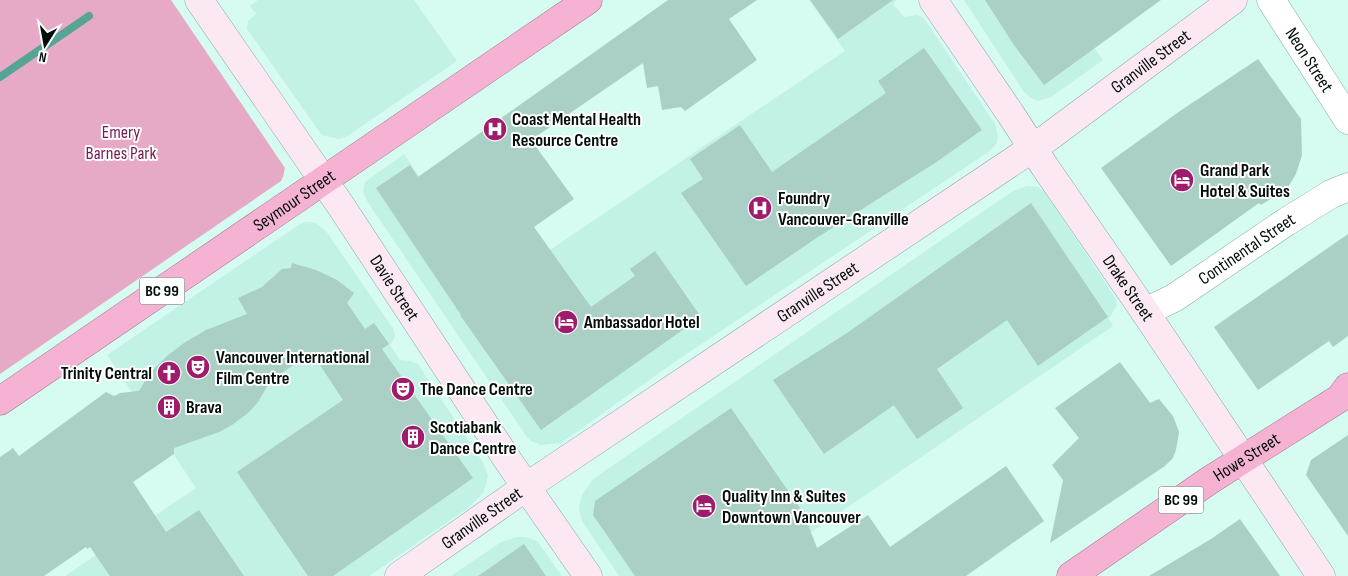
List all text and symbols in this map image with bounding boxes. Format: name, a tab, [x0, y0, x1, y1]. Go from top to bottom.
north arrow	[20, 20, 70, 70]
street label: Neon Street	[1281, 24, 1338, 96]
street label: Granville Street	[1107, 25, 1195, 98]
text: N	[37, 48, 48, 66]
place label: Coast Mental Health Resource Centre	[512, 109, 641, 151]
hospital icon: Coast Mental Health Resource Centre	[482, 116, 508, 142]
park label: Emery Barnes Park	[86, 122, 156, 164]
place label: Grand Park Hotel & Suites	[1200, 160, 1290, 202]
street label: Seymour Street	[249, 165, 339, 236]
hotel icon: Grand Park Hotel & Suites	[1169, 167, 1195, 193]
place label: Foundry Vancouver-Granville	[778, 188, 909, 230]
hospital icon: Foundry Vancouver-Granville	[747, 195, 773, 221]
street label: Continental Street	[1194, 208, 1299, 289]
street label: Davie Street	[366, 251, 424, 325]
street label: Drake Street	[1098, 251, 1159, 325]
street label: Granville Street	[773, 257, 863, 327]
road number: BC 99	[140, 278, 184, 304]
hotel icon: Ambassador Hotel	[553, 309, 579, 335]
place label: Ambassador Hotel	[583, 312, 700, 333]
place label: Vancouver International Film Centre	[216, 347, 369, 389]
theatre icon: Vancouver International Film Centre	[185, 354, 211, 380]
church icon: Trinity Central	[156, 360, 182, 386]
place label: Trinity Central	[61, 363, 152, 384]
theatre icon: The Dance Centre	[390, 376, 416, 402]
place label: The Dance Centre	[420, 379, 533, 400]
building icon: Brava	[156, 394, 182, 420]
place label: Brava	[186, 397, 222, 418]
place label: Scotiabank Dance Centre	[430, 417, 517, 459]
building icon: Scotiabank Dance Centre	[400, 424, 426, 450]
street label: Howe Street	[1209, 428, 1284, 486]
street label: Granville Street	[437, 482, 527, 554]
place label: Quality Inn & Suites Downtown Vancouver	[722, 486, 861, 528]
road number: BC 99	[1158, 486, 1204, 514]
hotel icon: Quality Inn & Suites Downtown Vancouver	[691, 493, 717, 519]

